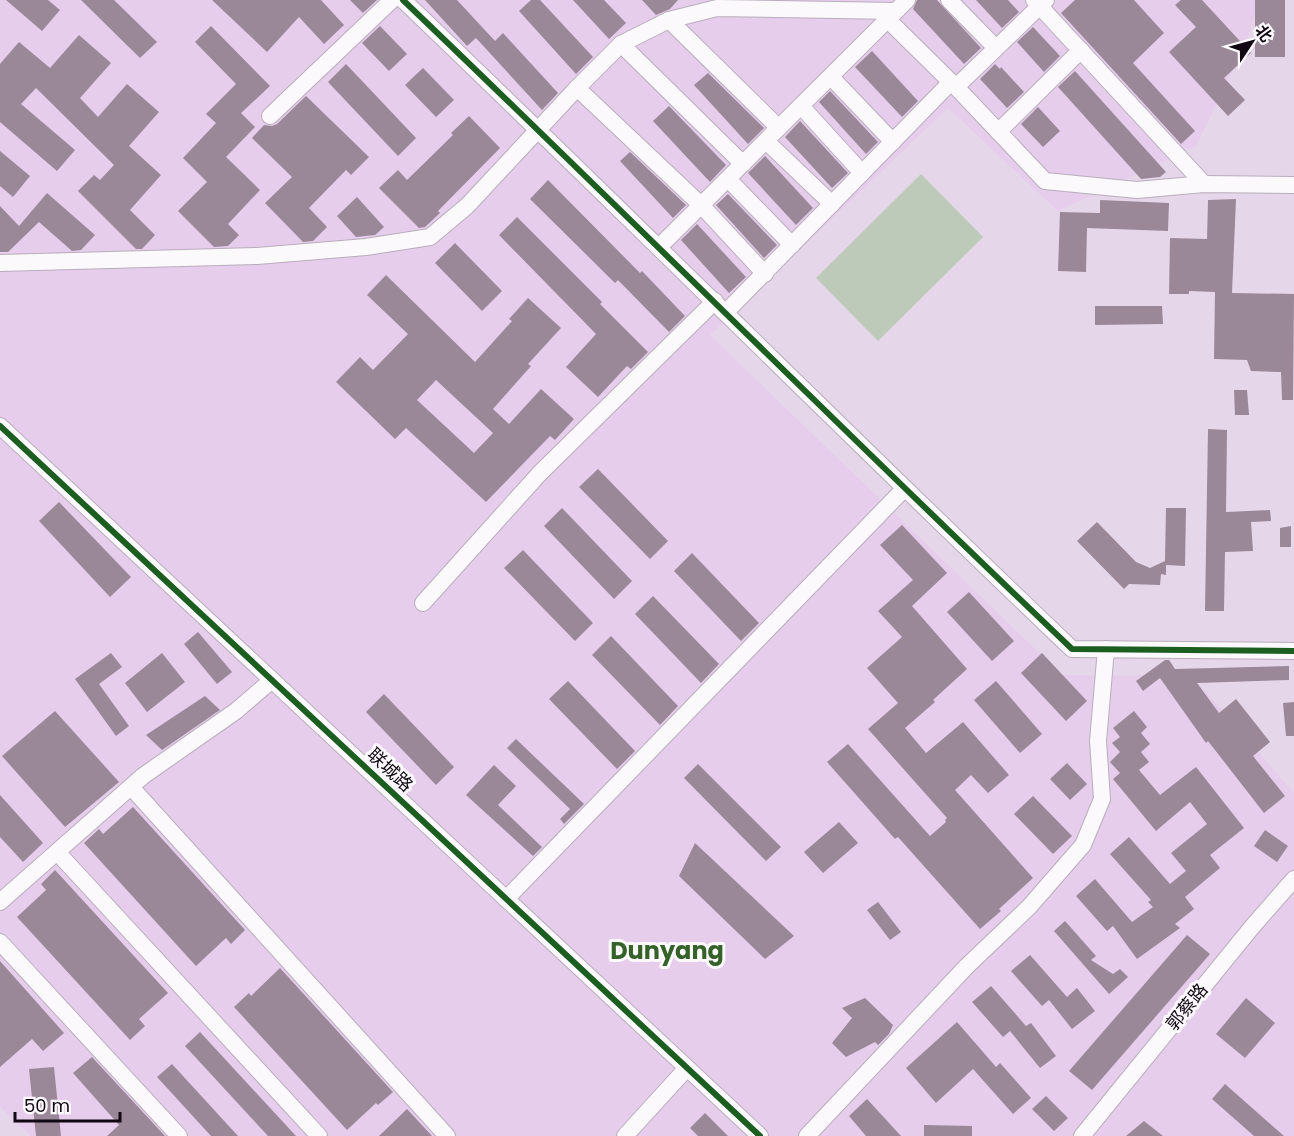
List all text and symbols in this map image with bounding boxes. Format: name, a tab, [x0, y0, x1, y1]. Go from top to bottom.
north arrow	[1222, 12, 1282, 72]
text: 北	[1250, 20, 1278, 47]
street label: 联城路	[362, 742, 419, 797]
district label: Dunyang	[610, 934, 724, 967]
street label: 郭蔡路	[1160, 978, 1213, 1036]
scale bar	[15, 1085, 120, 1123]
text: 50 m	[24, 1093, 70, 1118]

